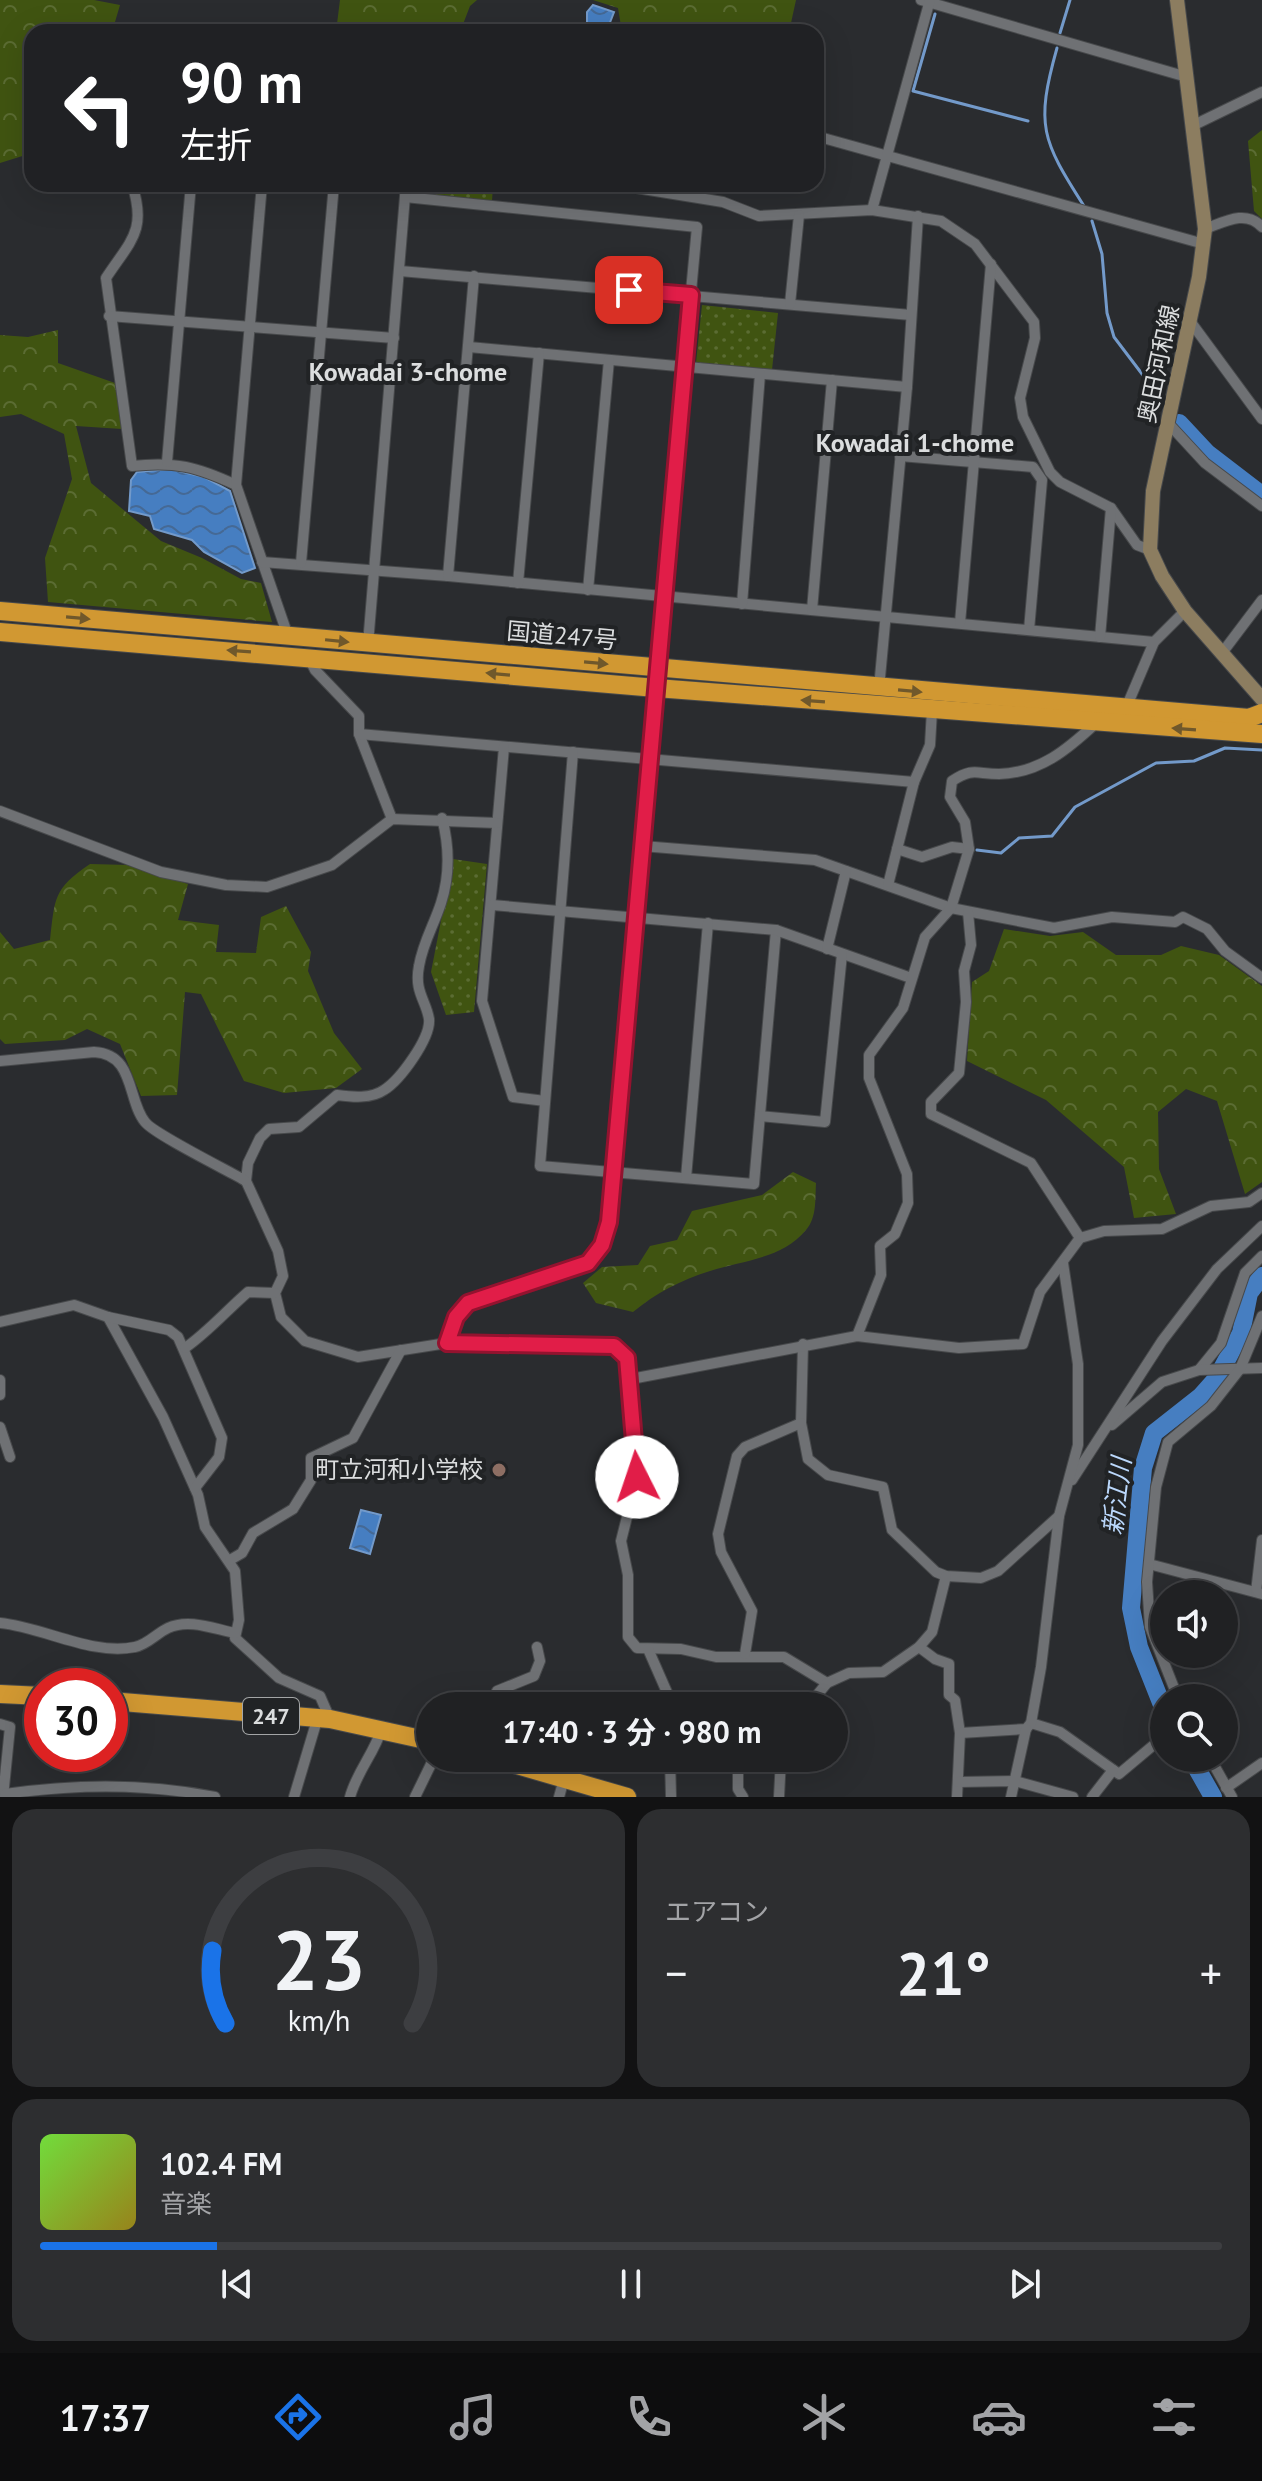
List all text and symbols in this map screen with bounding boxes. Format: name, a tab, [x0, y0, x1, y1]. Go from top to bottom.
text: 90 m	[180, 46, 303, 118]
icon: left	[48, 56, 152, 160]
text: 左折	[180, 121, 252, 168]
pin	[595, 256, 663, 324]
icon: arrive	[607, 268, 651, 312]
street label: 奥田河和線	[1131, 302, 1186, 426]
district label: Kowadai 3-chome	[309, 355, 507, 388]
district label: Kowadai 1-chome	[816, 426, 1014, 459]
one-way arrow	[66, 611, 91, 624]
street label: 国道247号	[505, 615, 619, 656]
one-way arrow	[325, 635, 350, 648]
one-way arrow	[227, 644, 252, 657]
one-way arrow	[584, 657, 609, 670]
one-way arrow	[485, 667, 510, 680]
one-way arrow	[898, 685, 923, 698]
one-way arrow	[800, 694, 825, 707]
one-way arrow	[1171, 722, 1196, 735]
position arrow	[595, 1435, 679, 1519]
water label: 新江川	[1095, 1452, 1138, 1537]
place label: 町立河和小学校	[315, 1454, 483, 1485]
marker: 町立河和小学校	[490, 1461, 508, 1479]
map controls	[1150, 1580, 1238, 1772]
button: sound	[1150, 1580, 1238, 1668]
speed limit sign: 30	[24, 1668, 128, 1772]
button: search	[1150, 1684, 1238, 1772]
road number: 247	[243, 1698, 299, 1734]
text: 17:40 · 3 分 · 980 m	[502, 1712, 762, 1751]
text: エアコン	[665, 1895, 769, 1928]
text: 23	[271, 1905, 366, 2013]
text: 21°	[896, 1934, 991, 2012]
text: −	[665, 1944, 687, 2001]
text: +	[1200, 1944, 1222, 2001]
text: km/h	[287, 2002, 350, 2039]
text: 102.4 FM	[160, 2144, 282, 2183]
text: 音楽	[160, 2187, 212, 2220]
icon: previous	[215, 2262, 259, 2306]
icon: pause	[609, 2262, 653, 2306]
icon: next	[1003, 2262, 1047, 2306]
icon: directions	[270, 2389, 326, 2445]
icon: music	[445, 2389, 501, 2445]
icon: phone	[621, 2389, 677, 2445]
icon: climate	[796, 2389, 852, 2445]
icon: car	[971, 2389, 1027, 2445]
icon: filters	[1146, 2389, 1202, 2445]
text: 17:37	[60, 2394, 151, 2441]

